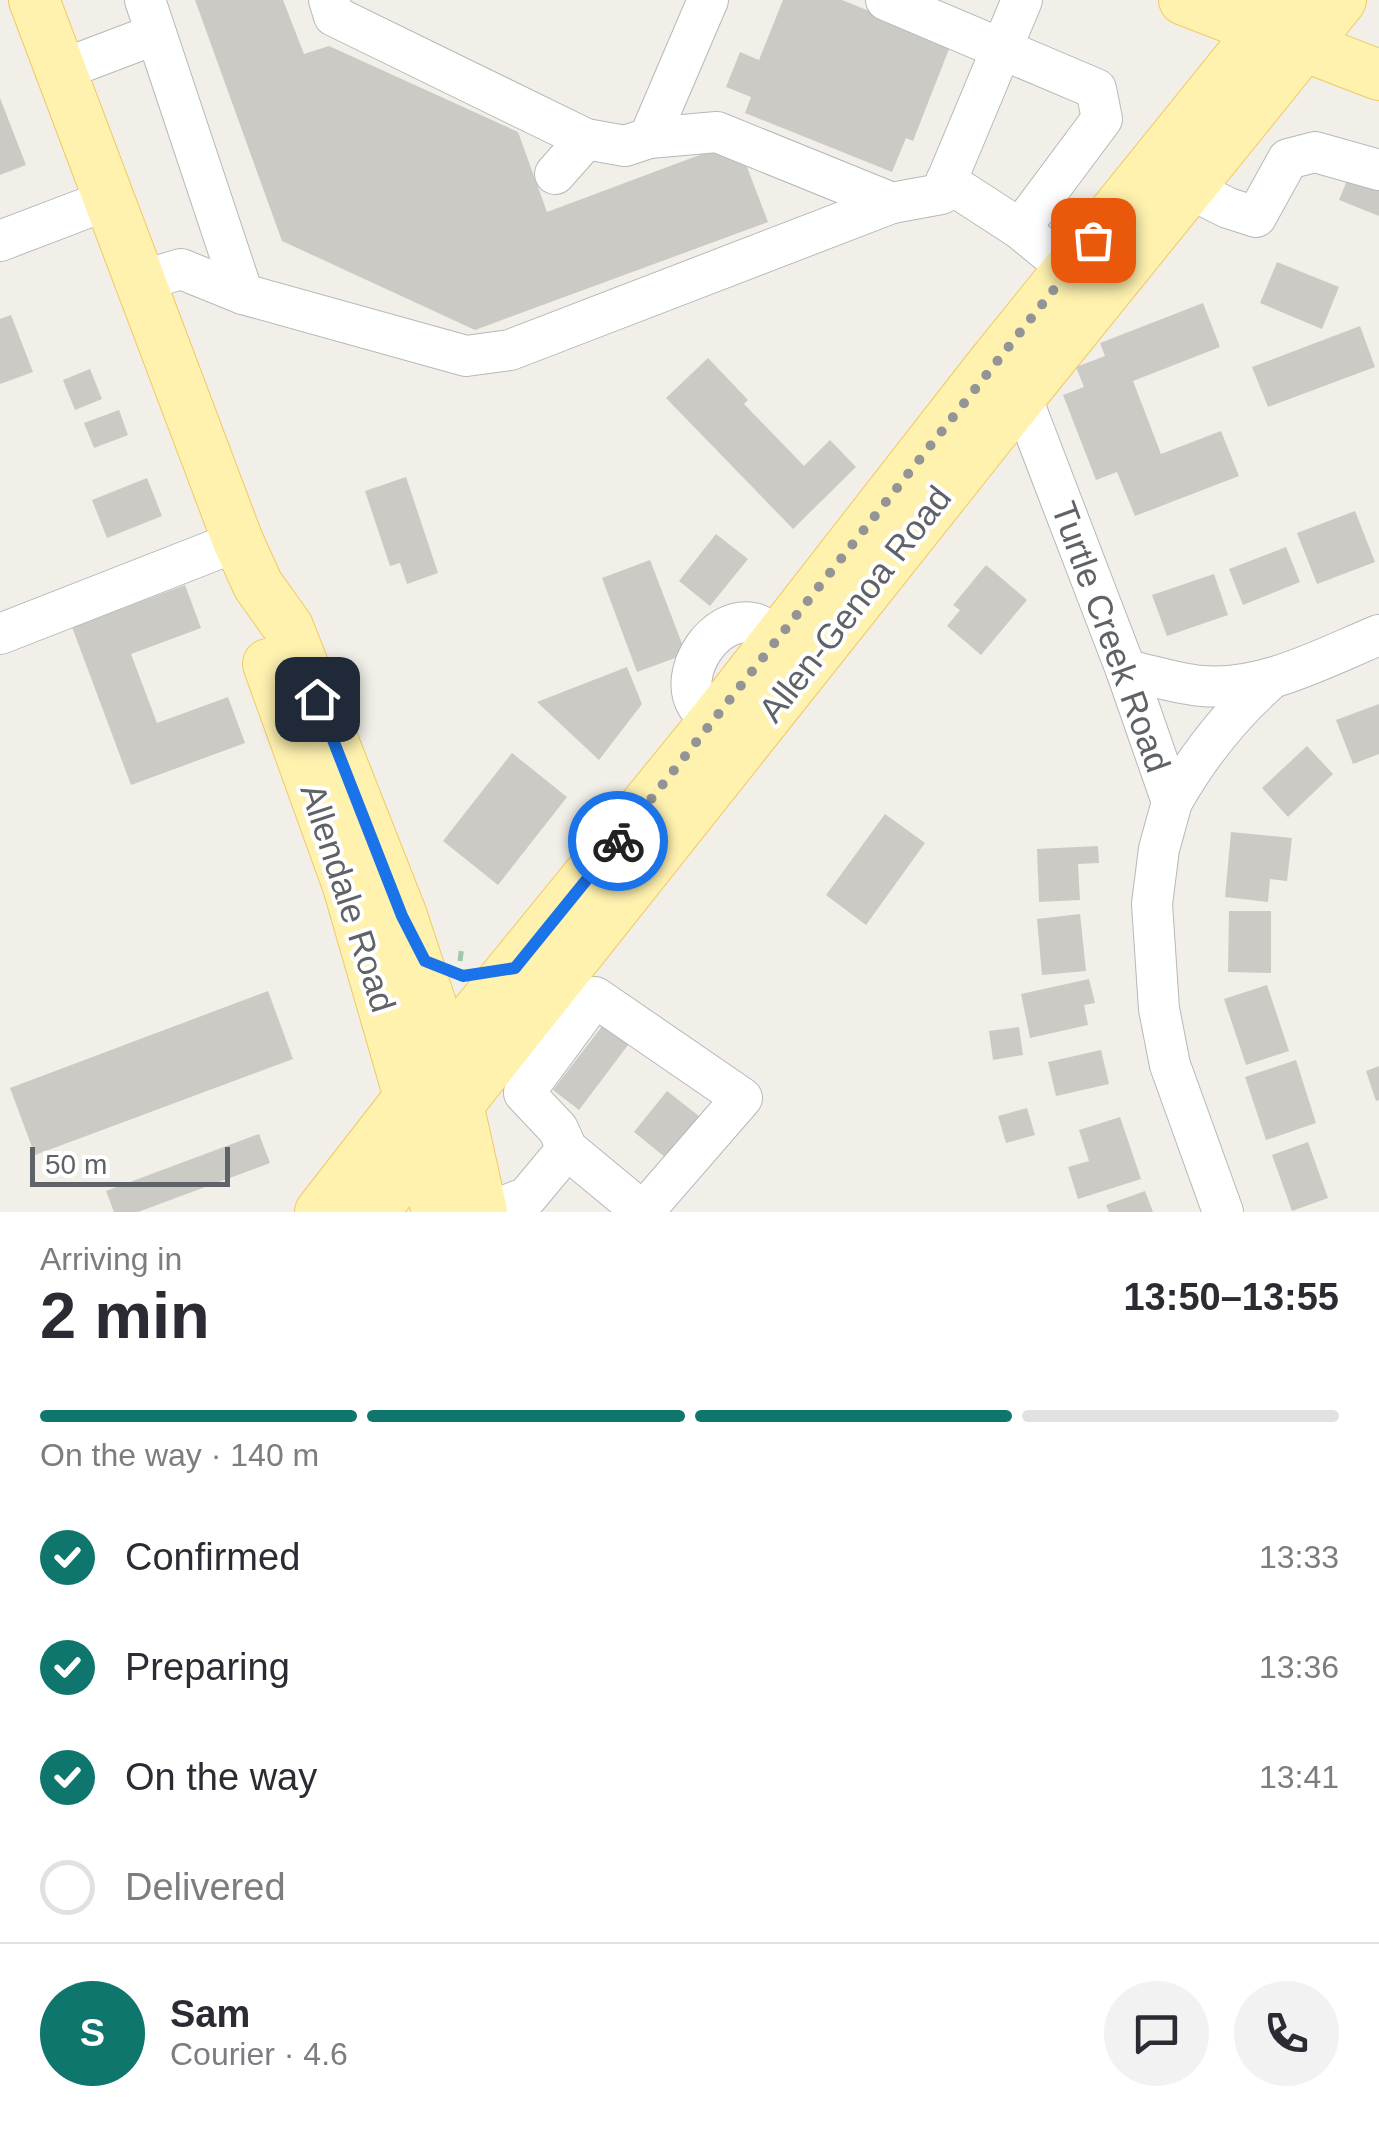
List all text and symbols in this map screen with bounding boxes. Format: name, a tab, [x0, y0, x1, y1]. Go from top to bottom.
pin	[1051, 198, 1136, 283]
icon: bag	[1066, 213, 1121, 268]
street label: Allen-Genoa Road	[751, 478, 959, 729]
street label: Turtle Creek Road	[1044, 496, 1178, 777]
pin	[275, 657, 360, 742]
icon: home	[290, 672, 345, 727]
street label: Allendale Road	[293, 779, 404, 1017]
courier	[568, 791, 668, 891]
icon: bike	[591, 814, 646, 869]
scale bar	[30, 1142, 230, 1186]
text: 50 m	[45, 1149, 107, 1180]
text: Arriving in	[40, 1241, 182, 1277]
text: 13:50–13:55	[1123, 1276, 1339, 1318]
text: 2 min	[40, 1279, 210, 1352]
text: On the way · 140 m	[40, 1437, 319, 1473]
icon: check	[40, 1530, 95, 1585]
text: Confirmed	[125, 1536, 300, 1578]
text: 13:33	[1259, 1539, 1339, 1575]
icon: check	[40, 1640, 95, 1695]
text: Preparing	[125, 1646, 290, 1688]
text: 13:36	[1259, 1649, 1339, 1685]
icon: check	[40, 1750, 95, 1805]
text: On the way	[125, 1756, 317, 1798]
text: 13:41	[1259, 1759, 1339, 1795]
text: Delivered	[125, 1866, 286, 1908]
button: chat	[1104, 1981, 1209, 2086]
button: phone	[1234, 1981, 1339, 2086]
text: Sam	[170, 1993, 250, 2035]
text: S	[80, 2012, 105, 2054]
text: Courier · 4.6	[170, 2036, 348, 2072]

